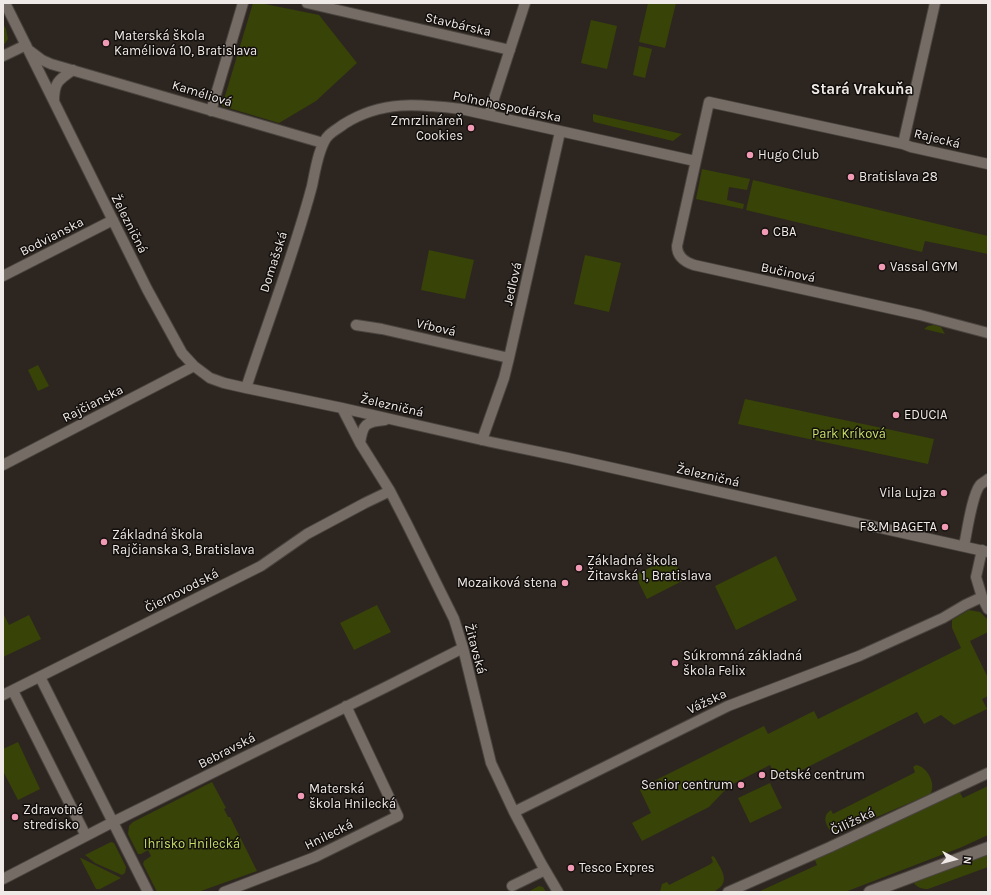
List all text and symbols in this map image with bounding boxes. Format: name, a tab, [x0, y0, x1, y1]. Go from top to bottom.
street label: Stavbárska	[423, 10, 493, 40]
place label: Materská škola Kaméliová 10, Bratislava	[114, 28, 257, 59]
marker: Materská škola Kaméliová 10, Bratislava	[101, 38, 111, 48]
street label: Kaméliová	[170, 77, 234, 111]
district label: Stará Vrakuňa	[811, 81, 913, 99]
street label: Poľnohospodárska	[451, 88, 563, 126]
place label: Zmrzlináreň Cookies	[391, 113, 463, 144]
marker: Zmrzlináreň Cookies	[466, 123, 476, 133]
street label: Rajecká	[912, 126, 962, 152]
place label: Hugo Club	[758, 147, 819, 163]
marker: Hugo Club	[745, 150, 755, 160]
place label: Bratislava 28	[859, 169, 938, 185]
marker: Bratislava 28	[846, 172, 856, 182]
street label: Železničná	[107, 192, 151, 256]
street label: Bodvianska	[17, 214, 87, 260]
place label: CBA	[773, 224, 797, 240]
marker: CBA	[760, 227, 770, 237]
street label: Domašská	[257, 230, 291, 294]
place label: Vassal GYM	[890, 259, 958, 275]
street label: Bučinová	[759, 260, 817, 286]
street label: Jedľová	[500, 261, 526, 307]
marker: Vassal GYM	[877, 262, 887, 272]
street label: Vŕbová	[415, 316, 457, 340]
street label: Rajčianska	[60, 382, 126, 426]
street label: Železničná	[359, 391, 425, 421]
place label: EDUCIA	[904, 407, 947, 423]
marker: EDUCIA	[891, 410, 901, 420]
park label: Park Kríková	[812, 426, 886, 442]
street label: Železničná	[675, 461, 741, 491]
place label: Vila Lujza	[880, 485, 936, 501]
marker: Vila Lujza	[939, 488, 949, 498]
place label: F&M BAGETA	[860, 519, 937, 535]
marker: F&M BAGETA	[940, 522, 950, 532]
place label: Základná škola Rajčianska 3, Bratislava	[112, 527, 255, 558]
marker: Základná škola Rajčianska 3, Bratislava	[99, 537, 109, 547]
place label: Základná škola Žitavská 1, Bratislava	[587, 553, 712, 584]
marker: Základná škola Žitavská 1, Bratislava	[574, 563, 584, 573]
street label: Čiernovodská	[142, 566, 222, 616]
place label: Mozaiková stena	[457, 575, 557, 591]
marker: Mozaiková stena	[560, 578, 570, 588]
street label: Žitavská	[461, 622, 489, 676]
place label: Súkromná základná škola Felix	[683, 648, 802, 679]
marker: Súkromná základná škola Felix	[670, 658, 680, 668]
street label: Vážska	[685, 686, 729, 718]
street label: Bebravská	[196, 730, 258, 772]
place label: Detské centrum	[770, 767, 865, 783]
marker: Detské centrum	[757, 770, 767, 780]
place label: Senior centrum	[641, 777, 733, 793]
marker: Senior centrum	[736, 780, 746, 790]
place label: Materská škola Hnilecká	[309, 781, 396, 812]
marker: Materská škola Hnilecká	[296, 791, 306, 801]
place label: Zdravotné stredisko	[23, 802, 83, 833]
street label: Čiližská	[828, 805, 878, 839]
marker: Zdravotné stredisko	[10, 812, 20, 822]
street label: Hnilecká	[302, 817, 356, 853]
park label: Ihrisko Hnilecká	[144, 836, 240, 852]
north arrow	[935, 839, 975, 879]
text: N	[961, 856, 974, 865]
place label: Tesco Expres	[579, 860, 655, 876]
marker: Tesco Expres	[566, 863, 576, 873]

